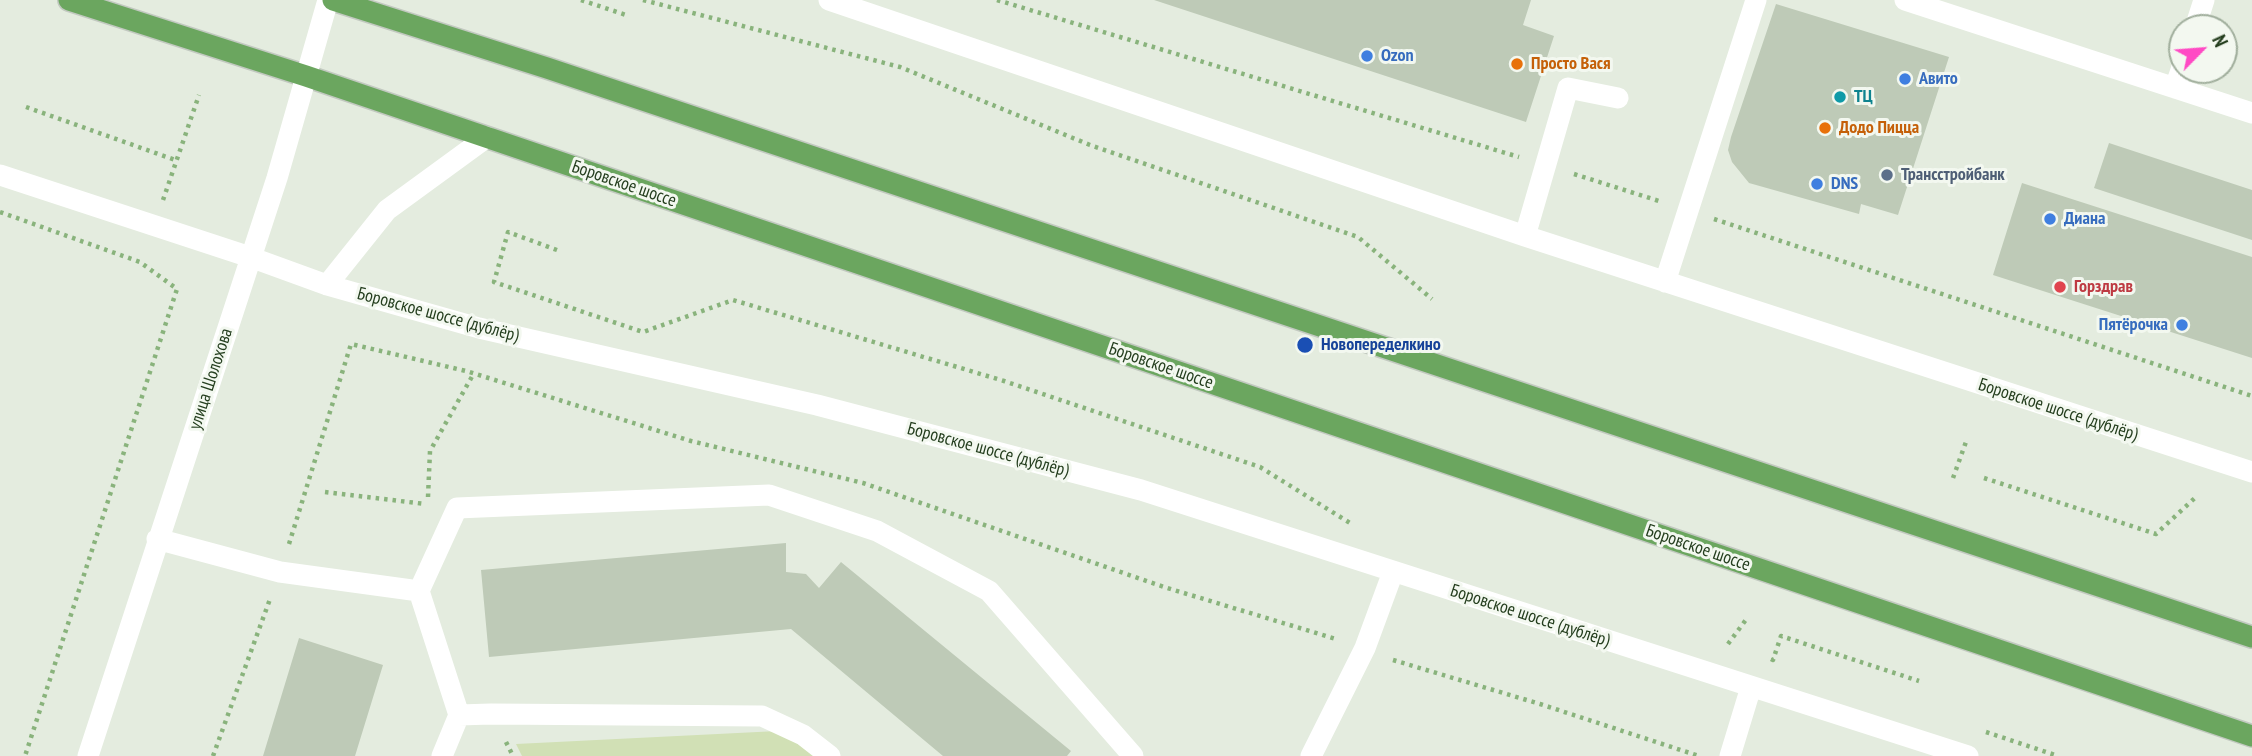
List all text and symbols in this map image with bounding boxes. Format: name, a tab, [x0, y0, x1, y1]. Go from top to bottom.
north arrow	[2168, 14, 2238, 84]
text: N	[2207, 31, 2233, 51]
place label: Ozon	[1381, 45, 1414, 67]
marker: Ozon	[1359, 48, 1375, 64]
place label: Просто Вася	[1531, 53, 1611, 75]
marker: Просто Вася	[1509, 56, 1525, 72]
place label: Авито	[1919, 68, 1958, 90]
marker: Авито	[1897, 71, 1913, 87]
place label: ТЦ	[1854, 86, 1873, 108]
marker: ТЦ	[1832, 89, 1848, 105]
place label: Додо Пицца	[1839, 117, 1919, 139]
marker: Додо Пицца	[1817, 120, 1833, 136]
street label: Боровское шоссе	[569, 156, 679, 212]
place label: Трансстройбанк	[1901, 164, 2005, 186]
marker: Трансстройбанк	[1879, 167, 1895, 183]
place label: DNS	[1831, 173, 1858, 195]
marker: DNS	[1809, 176, 1825, 192]
place label: Диана	[2064, 208, 2105, 230]
marker: Диана	[2042, 211, 2058, 227]
place label: Горздрав	[2074, 276, 2133, 298]
marker: Горздрав	[2052, 279, 2068, 295]
street label: Боровское шоссе (дублёр)	[355, 283, 521, 347]
place label: Пятёрочка	[2099, 314, 2168, 336]
marker: Пятёрочка	[2174, 317, 2190, 333]
street label: улица Шолохова	[184, 326, 238, 432]
place label: Новопеределкино	[1321, 334, 1441, 356]
marker: Новопеределкино	[1295, 335, 1315, 355]
street label: Боровское шоссе	[1106, 338, 1216, 394]
street label: Боровское шоссе (дублёр)	[1976, 374, 2140, 446]
street label: Боровское шоссе (дублёр)	[905, 418, 1071, 482]
street label: Боровское шоссе	[1643, 520, 1753, 576]
street label: Боровское шоссе (дублёр)	[1448, 580, 1612, 652]

